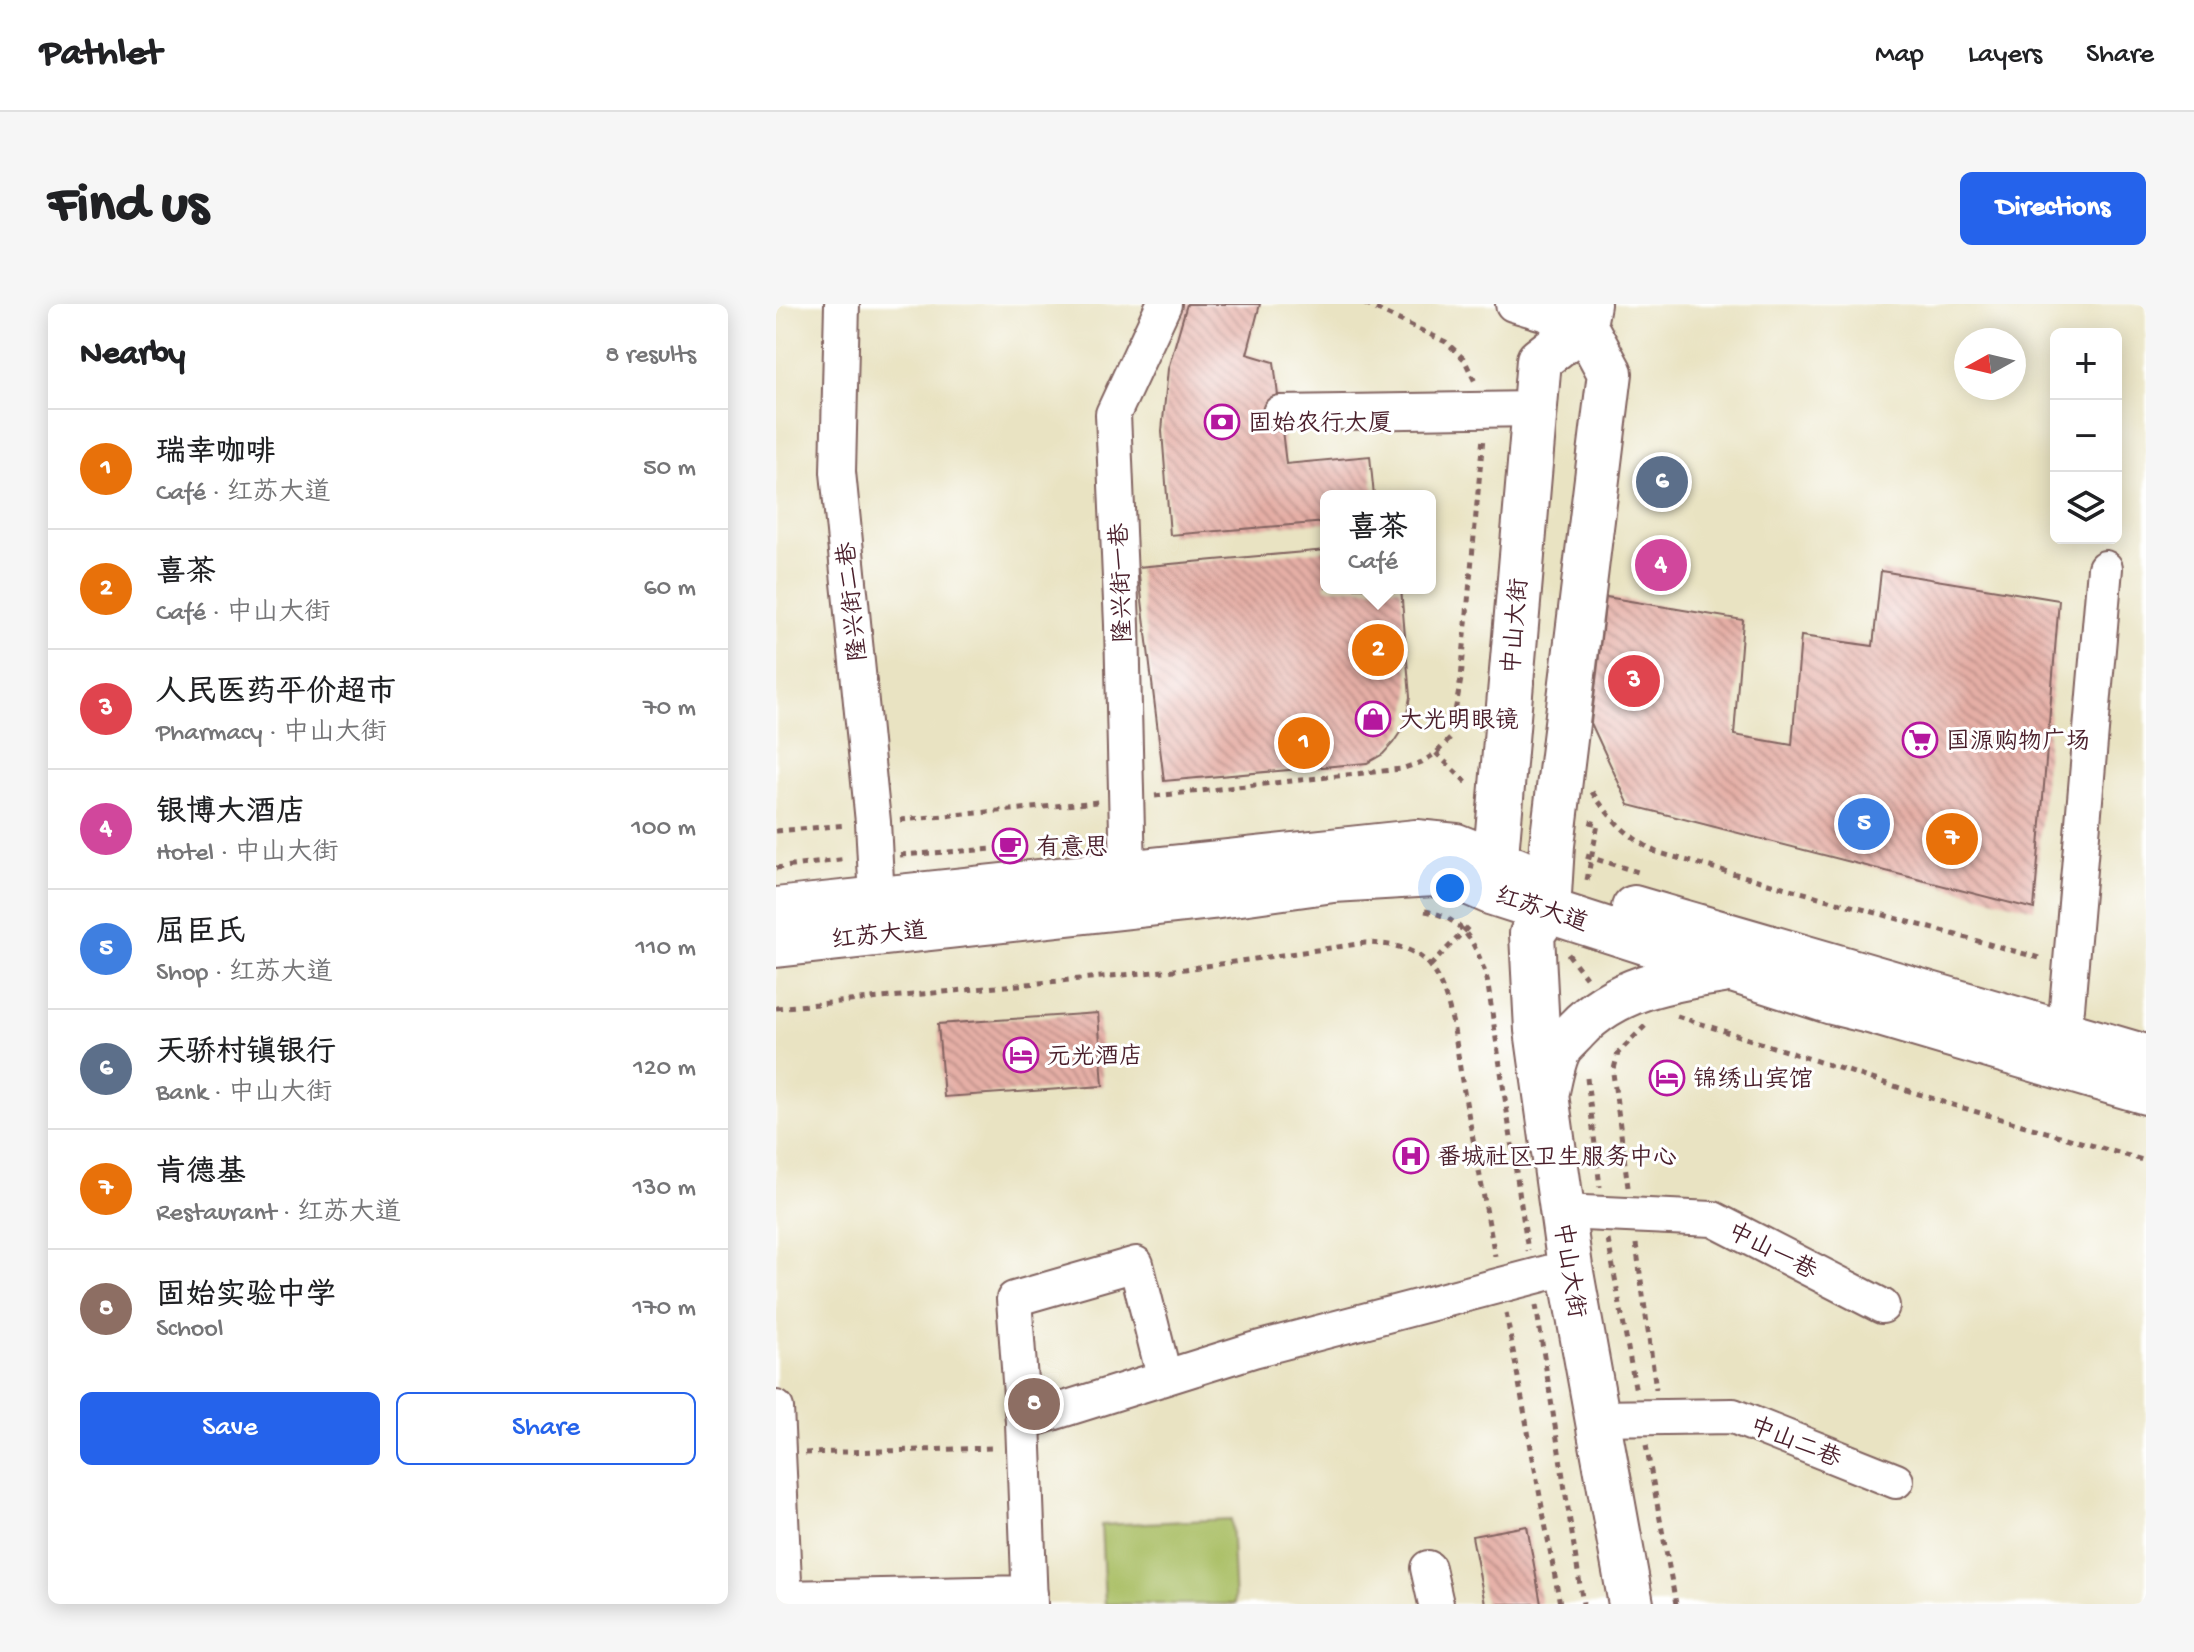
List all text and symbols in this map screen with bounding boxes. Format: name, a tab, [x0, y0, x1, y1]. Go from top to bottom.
text: Pathlet	[40, 33, 161, 77]
text: Map	[1875, 39, 1924, 72]
text: Layers	[1968, 39, 2042, 72]
text: Share	[2086, 39, 2154, 72]
button: Directions	[1960, 172, 2146, 245]
text: Find us	[48, 175, 208, 241]
north arrow	[1954, 328, 2026, 400]
map controls	[2050, 328, 2122, 544]
button: +	[2050, 328, 2122, 400]
text: Nearby	[80, 336, 185, 376]
text: 8 results	[605, 341, 696, 372]
button: −	[2050, 400, 2122, 472]
bank icon: 固始农行大厦	[1203, 403, 1241, 441]
place label: 固始农行大厦	[1248, 410, 1392, 440]
text: 瑞幸咖啡	[156, 437, 276, 472]
pin: 6	[1636, 452, 1688, 512]
text: 1	[101, 454, 111, 485]
text: 50 m	[643, 454, 696, 485]
button: layers	[2050, 472, 2122, 544]
text: Café · 红苏大道	[156, 479, 330, 510]
popup	[1320, 490, 1436, 594]
text: 喜茶	[1348, 513, 1408, 548]
street label: 隆兴街一巷	[1106, 522, 1140, 643]
pin: 4	[1635, 535, 1687, 595]
street label: 隆兴街二巷	[833, 540, 875, 663]
text: Café	[1348, 548, 1398, 579]
text: 喜茶	[156, 557, 216, 592]
text: 2	[100, 574, 112, 605]
text: 60 m	[643, 574, 696, 605]
street label: 中山大街	[1498, 577, 1536, 675]
text: Café · 中山大街	[156, 599, 330, 630]
pin: 2	[1352, 620, 1404, 680]
pin: 3	[1608, 651, 1660, 711]
text: 人民医药平价超市	[156, 677, 396, 712]
text: 3	[99, 694, 113, 725]
text: 70 m	[643, 694, 696, 725]
shop icon: 大光明眼镜	[1354, 700, 1392, 738]
place label: 大光明眼镜	[1399, 707, 1519, 737]
pin: 1	[1278, 713, 1330, 773]
text: Pharmacy · 中山大街	[156, 719, 387, 750]
supermarket icon: 国源购物广场	[1901, 721, 1939, 759]
place label: 国源购物广场	[1946, 728, 2090, 758]
pin: 5	[1838, 794, 1890, 854]
text: 银博大酒店	[156, 797, 306, 832]
pin: 7	[1926, 809, 1978, 869]
text: 4	[100, 814, 112, 845]
text: 100 m	[631, 814, 696, 845]
cafe icon: 有意思	[991, 827, 1029, 865]
place label: 有意思	[1036, 834, 1108, 864]
text: Hotel · 中山大街	[156, 839, 339, 870]
your location	[1430, 868, 1470, 908]
street label: 红苏大道	[1491, 882, 1591, 940]
text: 屈臣氏	[156, 917, 246, 952]
street label: 红苏大道	[830, 917, 929, 957]
text: 5	[99, 934, 113, 965]
text: 110 m	[636, 934, 696, 965]
text: Shop · 红苏大道	[156, 959, 333, 990]
hotel icon: 元光酒店	[1002, 1036, 1040, 1074]
text: 天骄村镇银行	[156, 1037, 336, 1072]
place label: 元光酒店	[1047, 1043, 1143, 1073]
text: 6	[99, 1054, 113, 1085]
text: 120 m	[633, 1054, 696, 1085]
hotel icon: 锦绣山宾馆	[1648, 1059, 1686, 1097]
place label: 锦绣山宾馆	[1693, 1066, 1813, 1096]
text: Bank · 中山大街	[156, 1079, 332, 1110]
hospital icon: 番城社区卫生服务中心	[1392, 1137, 1430, 1175]
place label: 番城社区卫生服务中心	[1437, 1144, 1677, 1174]
text: 肯德基	[156, 1157, 246, 1192]
text: 7	[99, 1174, 113, 1205]
text: 130 m	[633, 1174, 696, 1205]
text: Restaurant · 红苏大道	[156, 1199, 401, 1230]
street label: 中山一巷	[1722, 1218, 1821, 1288]
street label: 中山大街	[1546, 1221, 1590, 1320]
text: 固始实验中学	[156, 1280, 336, 1315]
text: 8	[99, 1294, 113, 1325]
text: 170 m	[633, 1294, 696, 1325]
text: School	[156, 1315, 224, 1346]
pin: 8	[1008, 1374, 1060, 1434]
button: Save	[80, 1392, 380, 1465]
button: Share	[396, 1392, 696, 1465]
street label: 中山二巷	[1745, 1412, 1845, 1476]

